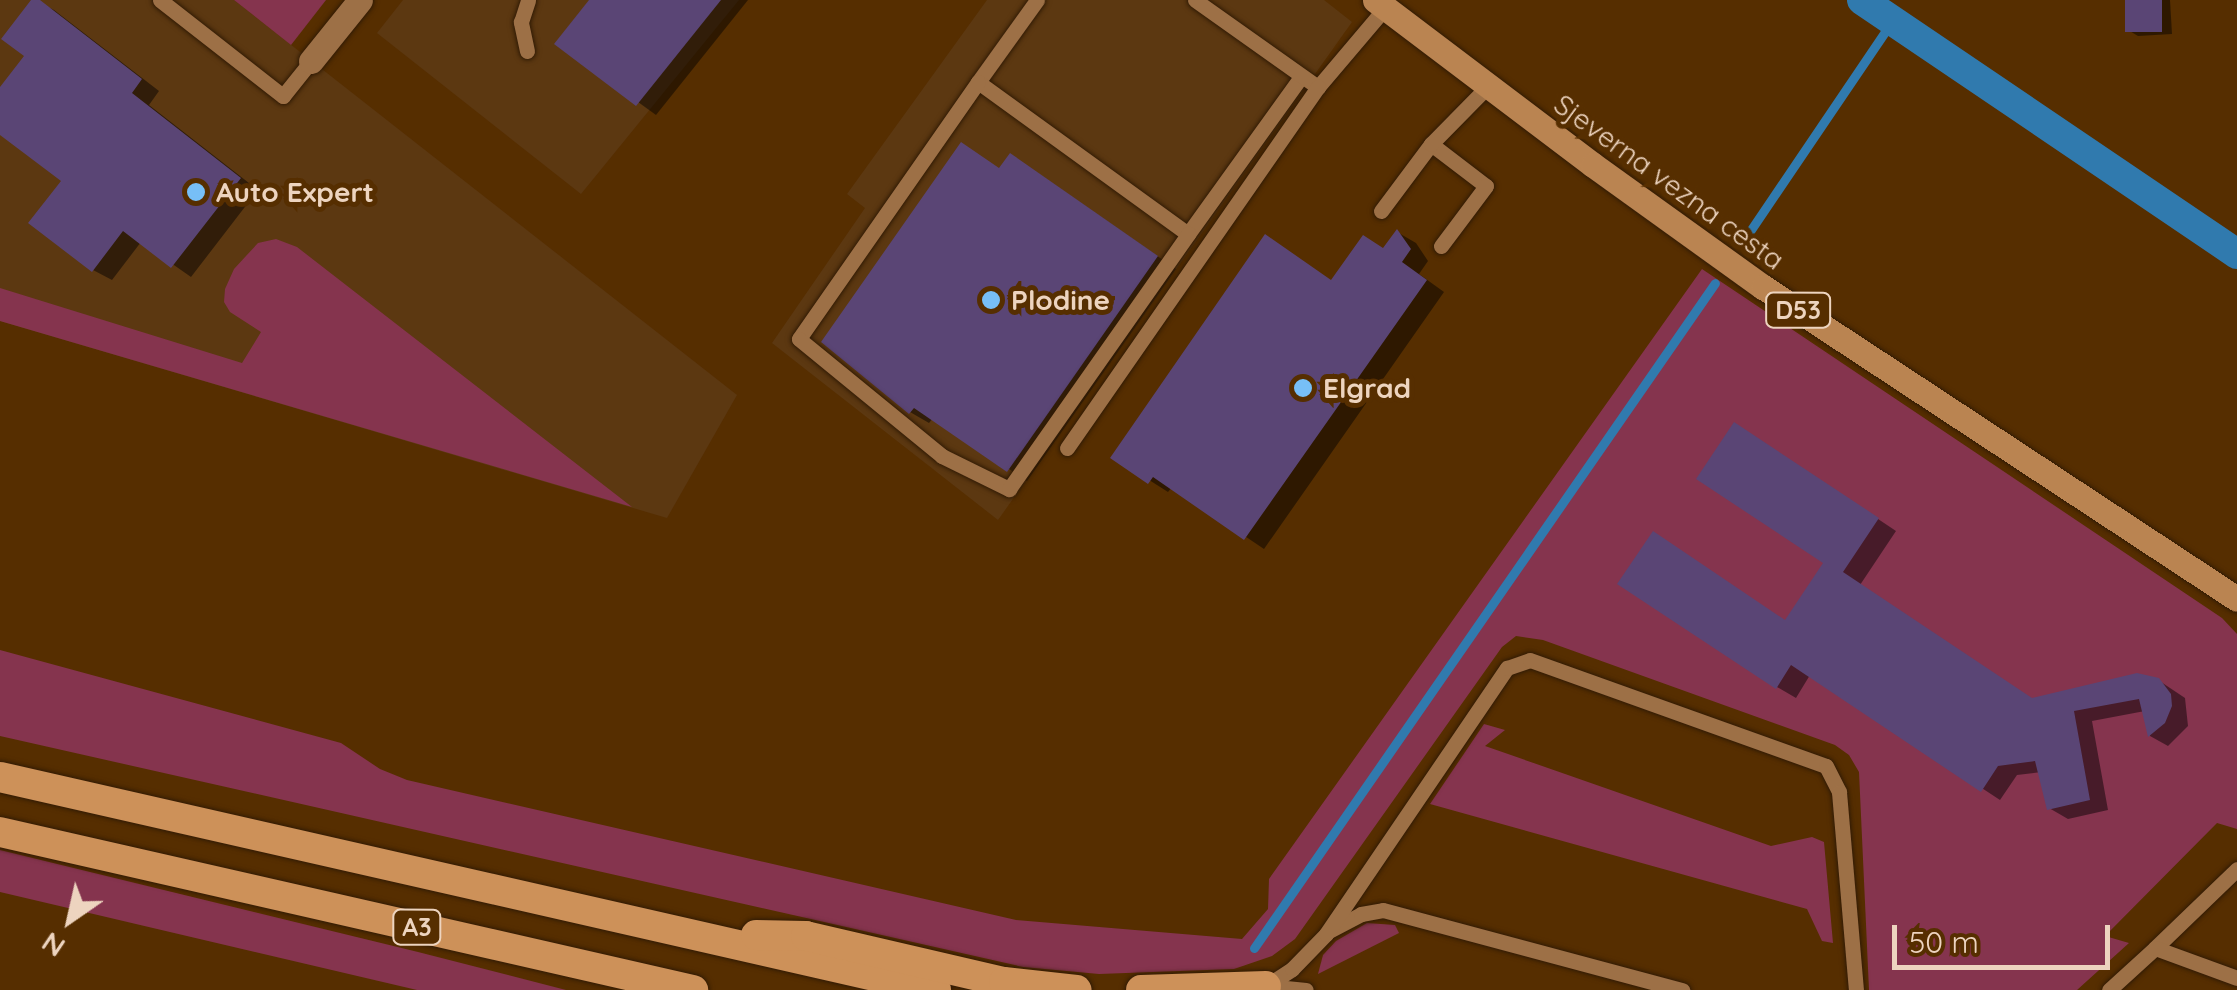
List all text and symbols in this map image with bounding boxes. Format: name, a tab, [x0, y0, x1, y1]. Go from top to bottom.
street label: Sjeverna vezna cesta	[1548, 87, 1790, 277]
place label: Auto Expert	[216, 175, 374, 209]
marker: Auto Expert	[185, 181, 207, 203]
place label: Plodine	[1011, 283, 1110, 317]
marker: Plodine	[980, 289, 1002, 311]
road number: D53	[1763, 290, 1833, 330]
place label: Elgrad	[1323, 371, 1411, 405]
marker: Elgrad	[1292, 377, 1314, 399]
north arrow	[20, 870, 120, 970]
scale bar	[1897, 905, 2114, 967]
road number: A3	[392, 907, 442, 947]
text: 50 m	[1909, 923, 1979, 961]
text: N	[35, 925, 71, 966]

